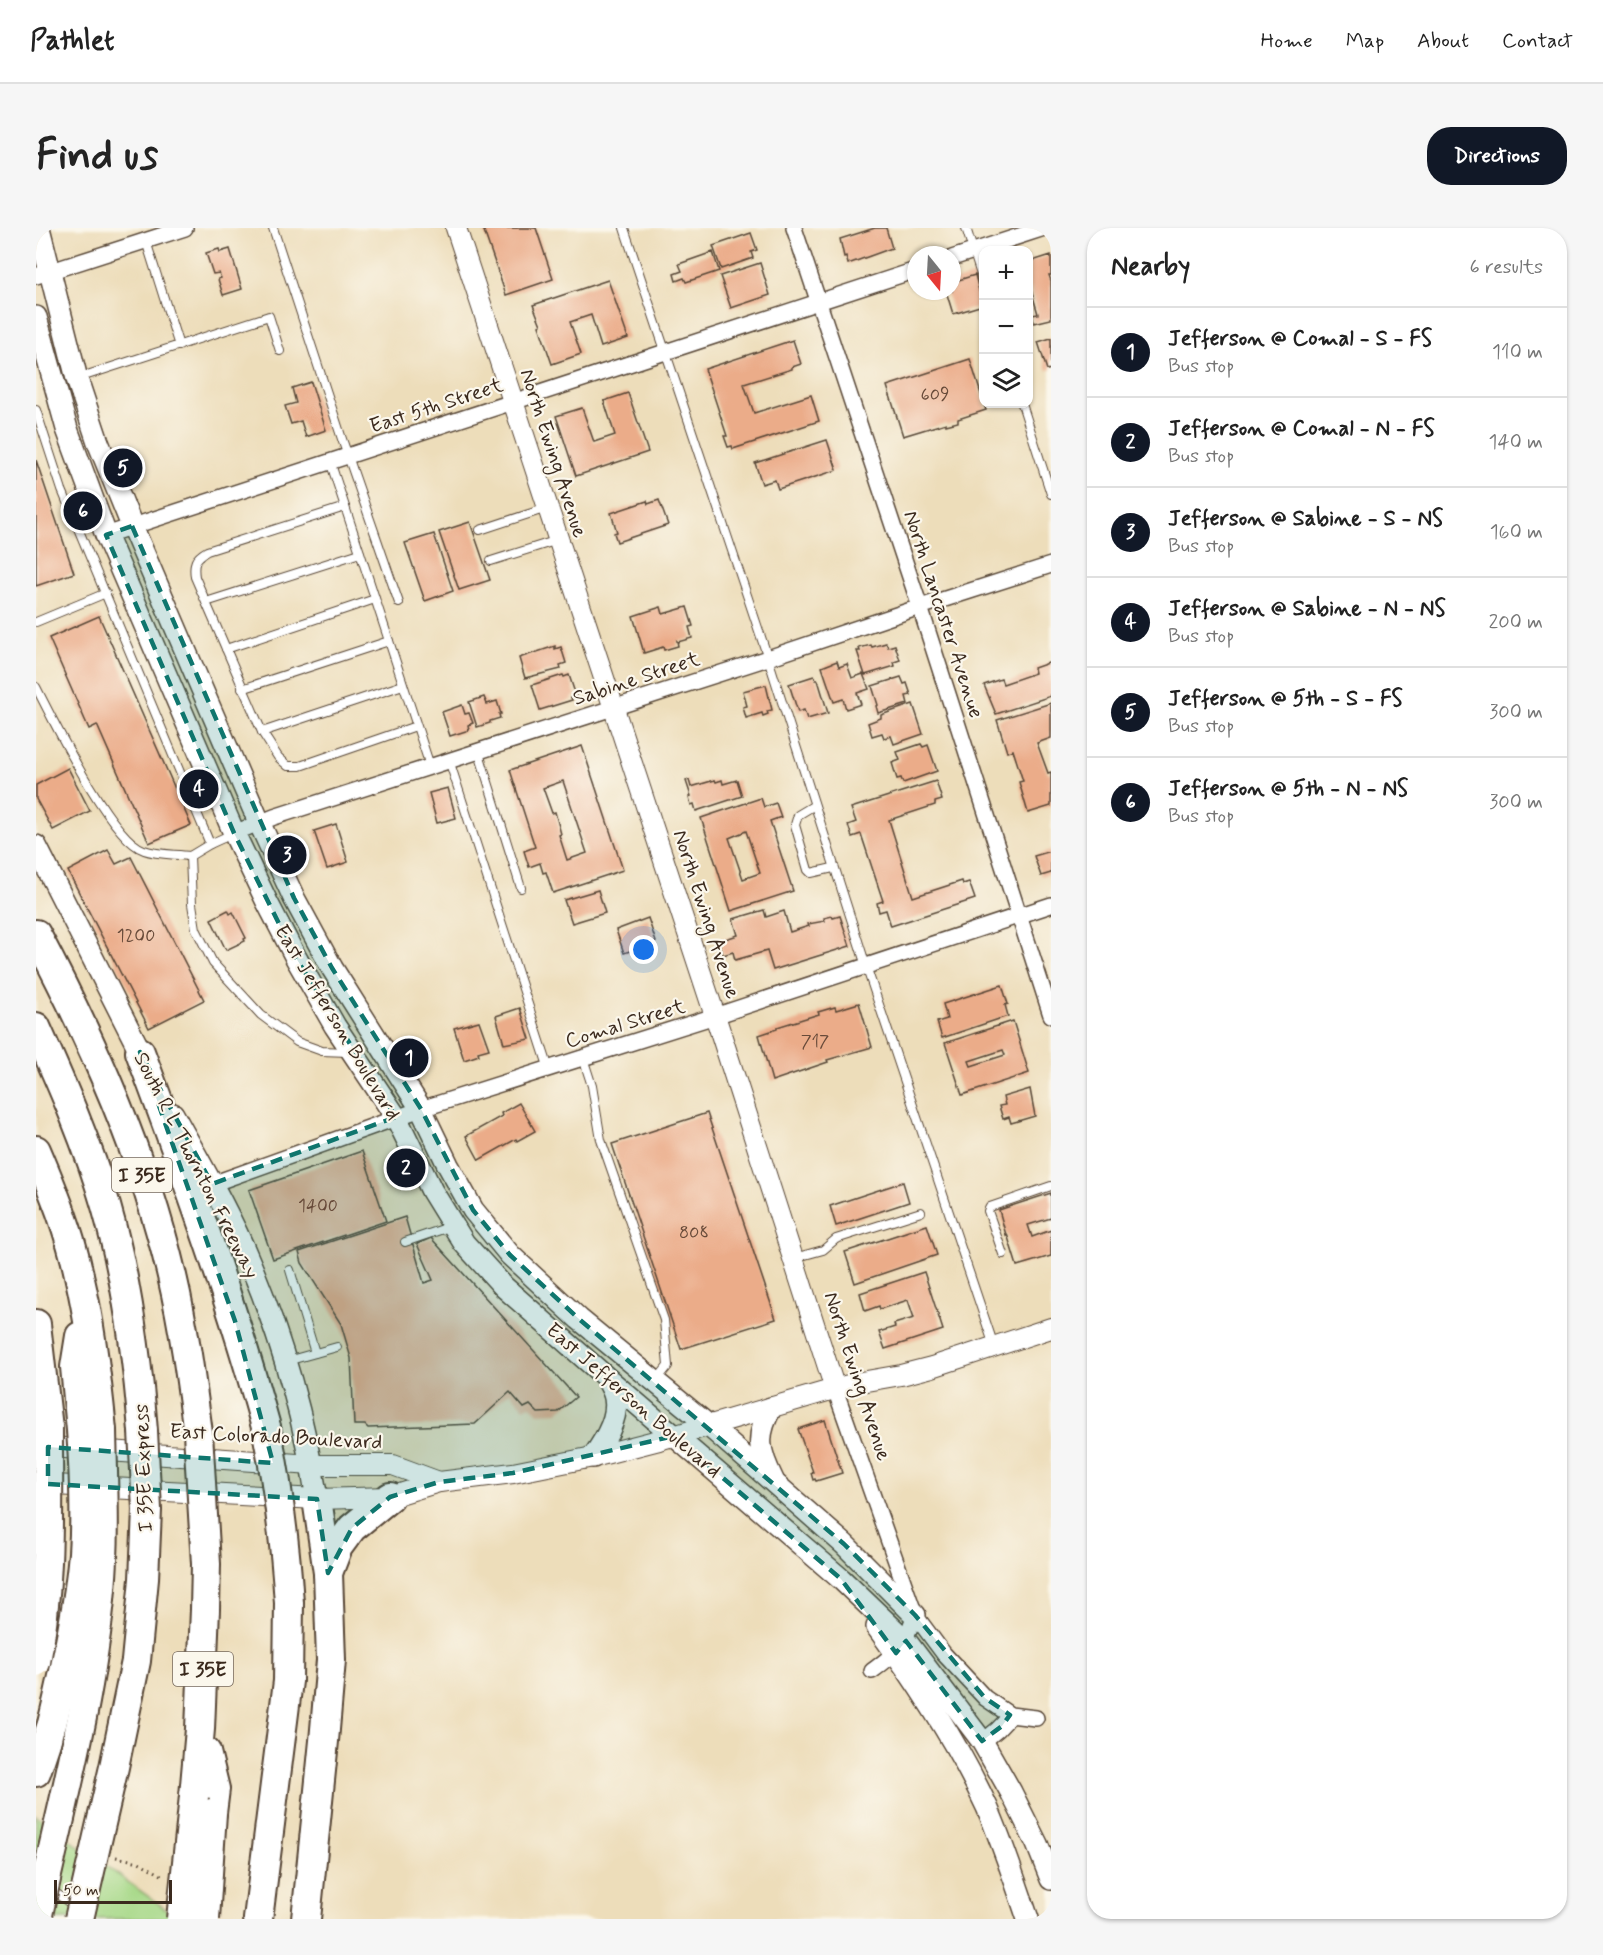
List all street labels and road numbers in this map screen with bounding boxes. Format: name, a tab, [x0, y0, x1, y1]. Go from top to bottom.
street label: North Ewing Avenue	[512, 365, 594, 542]
street label: East 5th Street	[366, 371, 507, 441]
street label: North Lancaster Avenue	[896, 507, 990, 722]
street label: Sabine Street	[569, 645, 704, 713]
street label: North Ewing Avenue	[665, 826, 747, 1003]
street label: East Jefferson Boulevard	[267, 919, 407, 1126]
street label: Comal Street	[562, 992, 689, 1056]
street label: South R L Thornton Freeway	[127, 1047, 266, 1284]
road number: I 35E	[112, 1158, 172, 1192]
street label: North Ewing Avenue	[816, 1288, 898, 1465]
street label: East Jefferson Boulevard	[540, 1317, 727, 1485]
street label: I 35E Express	[128, 1403, 160, 1533]
street label: East Colorado Boulevard	[169, 1417, 383, 1457]
road number: I 35E	[173, 1652, 233, 1686]

